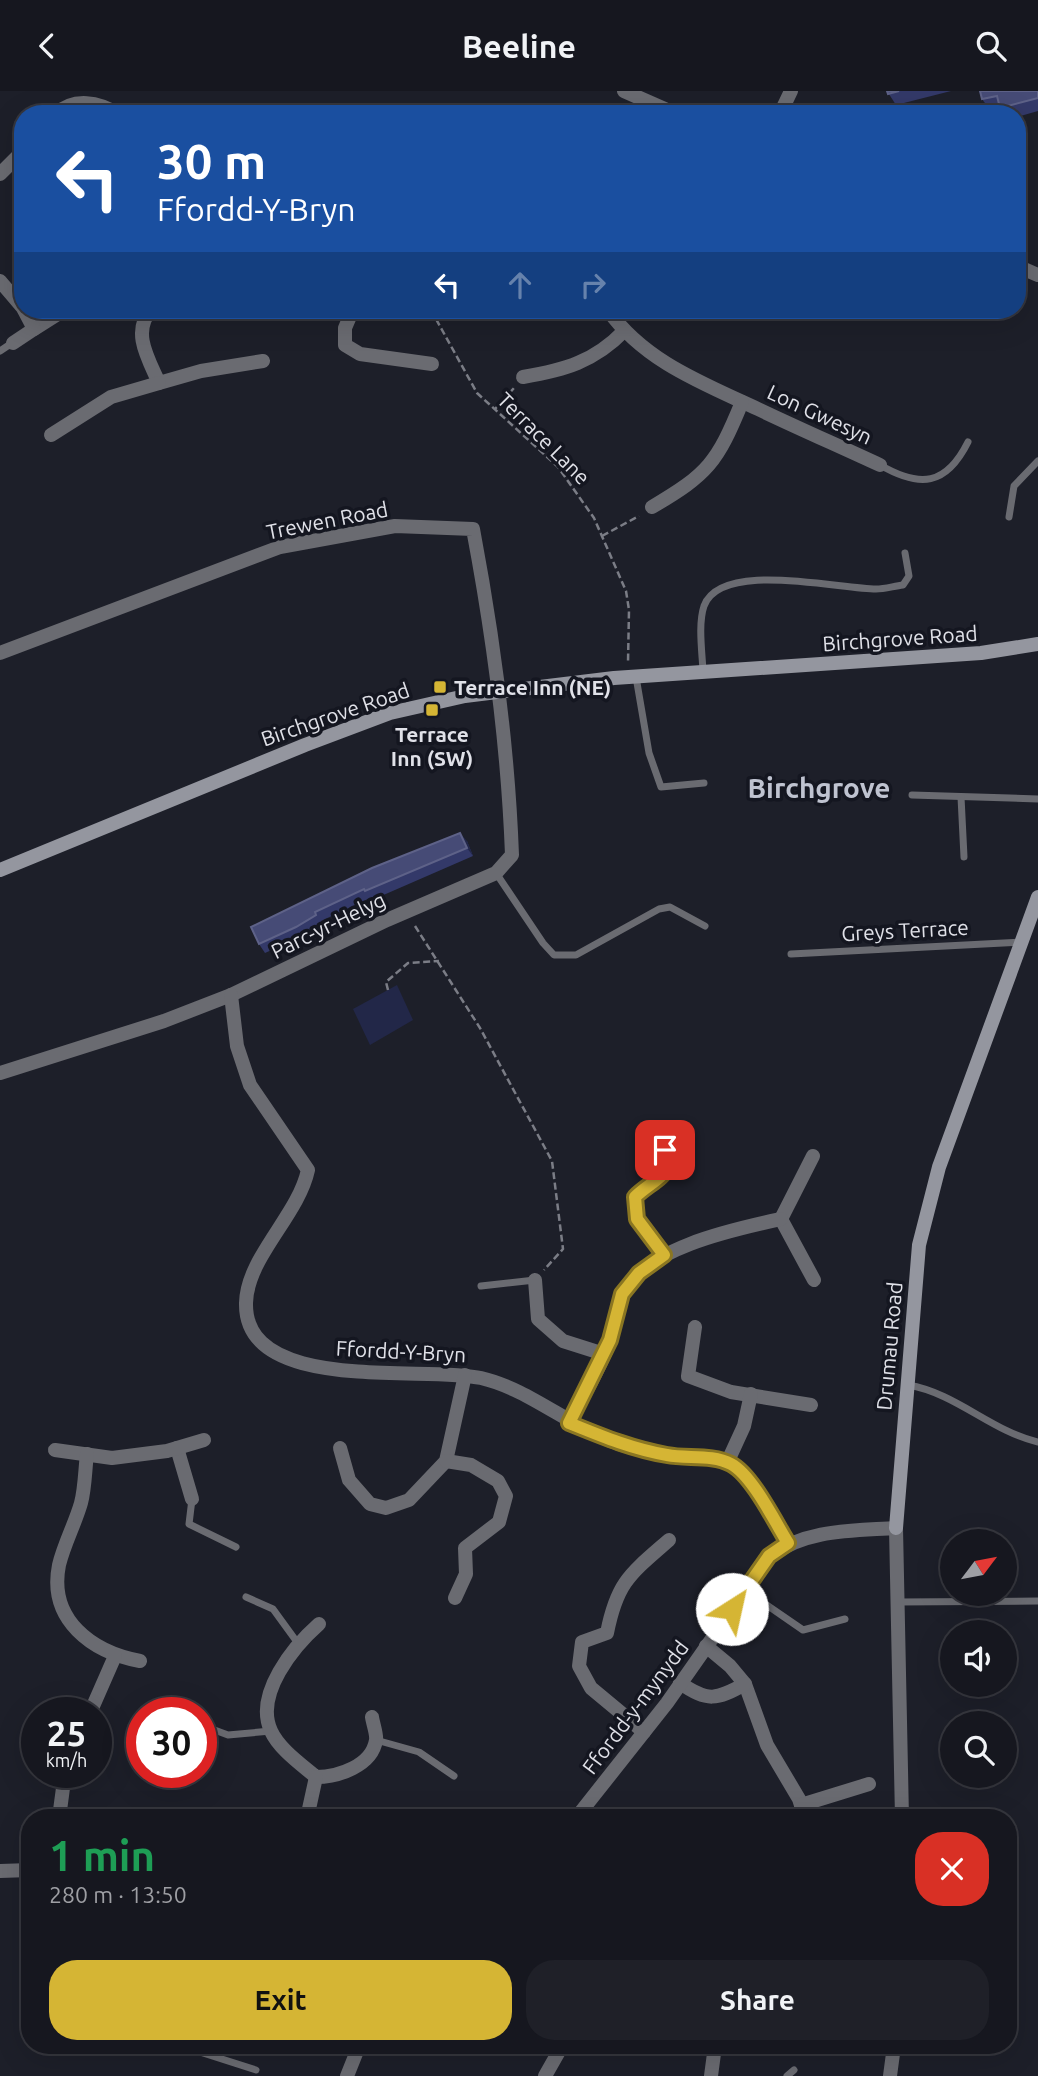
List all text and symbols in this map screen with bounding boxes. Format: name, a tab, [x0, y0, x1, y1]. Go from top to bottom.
icon: back	[28, 27, 66, 65]
icon: search	[972, 27, 1010, 65]
text: Beeline	[462, 28, 576, 64]
icon: left	[42, 133, 133, 224]
text: 30 m	[157, 133, 266, 188]
text: Ffordd-Y-Bryn	[157, 191, 355, 227]
icon: left	[428, 266, 466, 304]
icon: ahead	[501, 266, 539, 304]
icon: right	[574, 266, 612, 304]
street label: Lon Gwesyn	[764, 379, 876, 449]
street label: Terrace Lane	[493, 387, 595, 489]
street label: Trewen Road	[264, 496, 390, 544]
street label: Birchgrove Road	[822, 621, 978, 655]
place label: Terrace Inn (NE)	[454, 675, 611, 699]
street label: Birchgrove Road	[258, 677, 412, 751]
marker: Terrace Inn (NE)	[432, 679, 448, 695]
marker: Terrace Inn (SW)	[424, 702, 440, 718]
place label: Terrace Inn (SW)	[391, 722, 473, 770]
district label: Birchgrove	[748, 772, 890, 803]
street label: Parc-yr-Helyg	[267, 887, 389, 963]
street label: Greys Terrace	[841, 915, 969, 945]
pin	[635, 1120, 695, 1180]
icon: arrive	[646, 1131, 684, 1169]
street label: Drumau Road	[871, 1281, 907, 1411]
street label: Ffordd-Y-Bryn	[335, 1336, 467, 1366]
north arrow	[940, 1529, 1017, 1607]
map controls	[940, 1529, 1017, 1788]
position arrow	[695, 1572, 769, 1646]
button: sound	[940, 1620, 1017, 1697]
street label: Ffordd-y-mynydd	[577, 1636, 693, 1778]
speed limit sign: 30	[126, 1697, 217, 1788]
button: search	[940, 1711, 1017, 1788]
text: 25	[47, 1713, 86, 1753]
text: km/h	[46, 1750, 87, 1770]
text: 1 min	[49, 1832, 155, 1879]
button: close	[915, 1832, 989, 1906]
text: 280 m · 13:50	[49, 1882, 187, 1907]
button: Exit	[49, 1960, 512, 2040]
button: Share	[526, 1960, 989, 2040]

